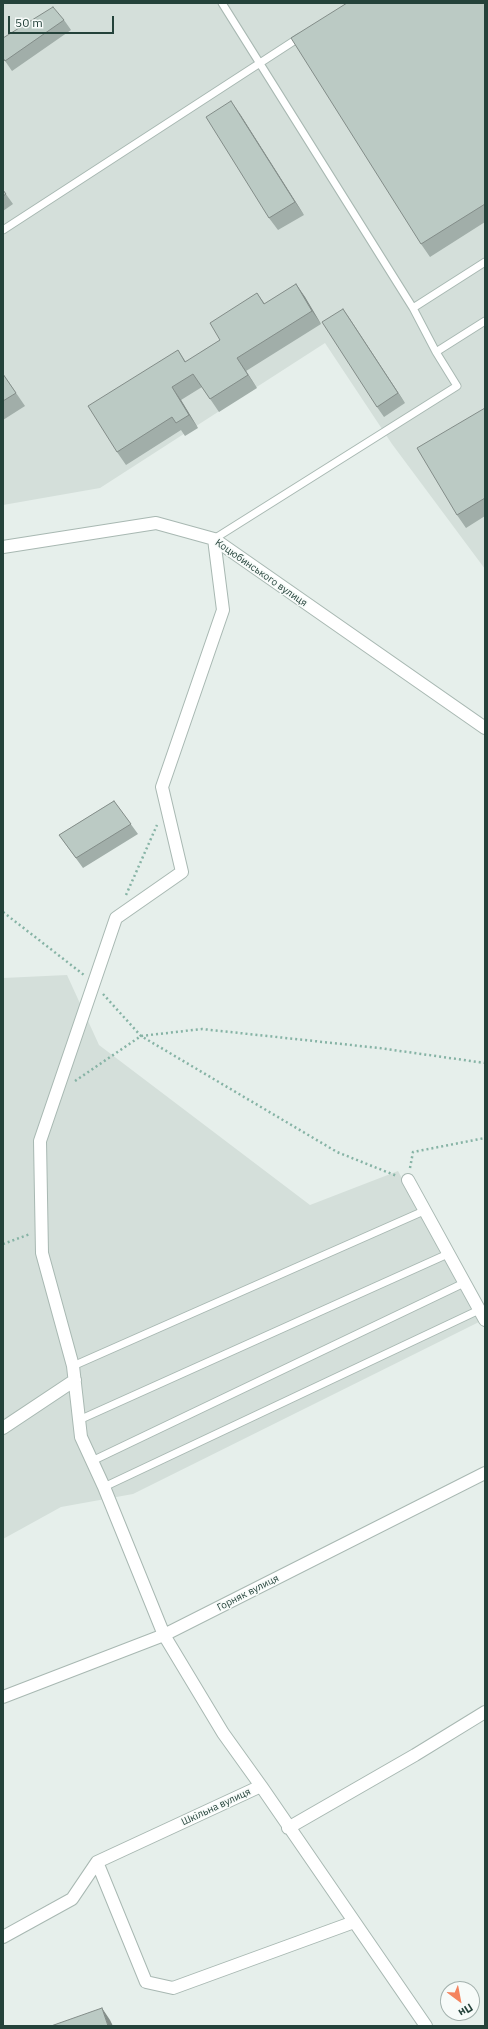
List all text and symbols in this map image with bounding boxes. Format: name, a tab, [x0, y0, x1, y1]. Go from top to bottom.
scale bar	[10, 8, 116, 34]
text: 50 m	[15, 15, 43, 30]
street label: Коцюбинського вулиця	[213, 537, 309, 609]
street label: Горняк вулиця	[215, 1572, 281, 1614]
street label: Шкільна вулиця	[179, 1786, 253, 1828]
north arrow	[440, 1981, 480, 2021]
text: Пн	[456, 2001, 476, 2020]

